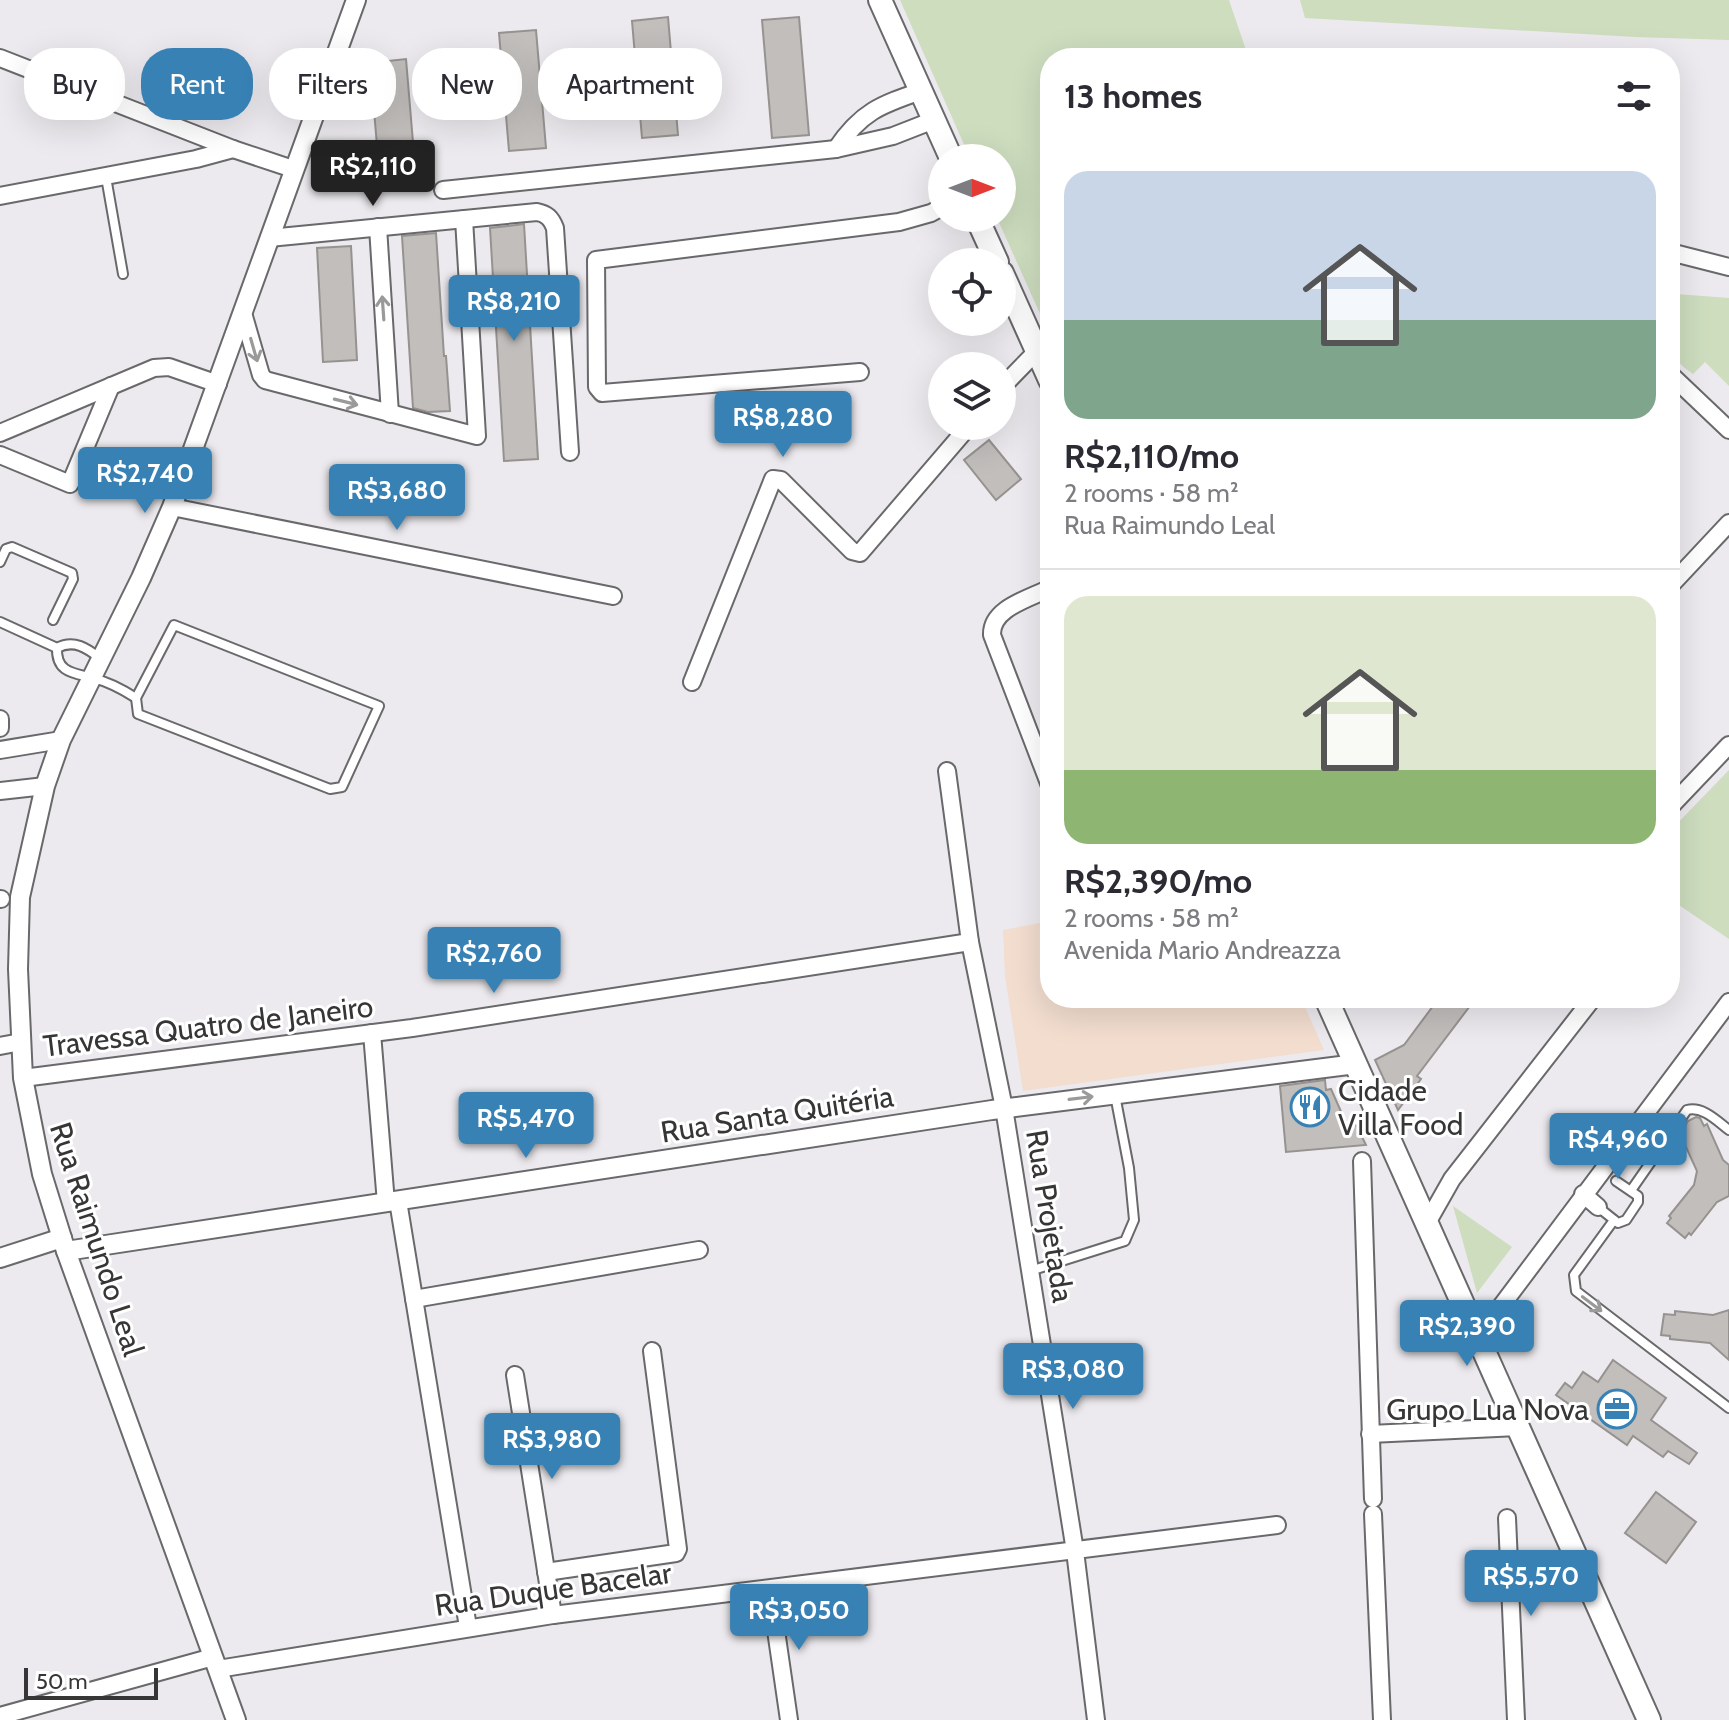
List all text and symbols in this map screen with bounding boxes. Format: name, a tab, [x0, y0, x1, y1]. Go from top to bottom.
chip: Buy	[24, 48, 125, 120]
chip: Rent	[141, 48, 253, 120]
chip: Filters	[269, 48, 396, 120]
chip: New	[412, 48, 522, 120]
chip: Apartment	[538, 48, 722, 120]
icon: filters	[1612, 74, 1656, 118]
text: 13 homes	[1064, 75, 1202, 117]
pin: R$2,110	[299, 140, 447, 208]
north arrow	[928, 144, 1016, 232]
map controls	[928, 144, 1016, 440]
text: R$2,110	[329, 150, 417, 182]
icon: home	[1288, 223, 1432, 367]
button: locate	[928, 248, 1016, 336]
pin: R$8,210	[440, 275, 588, 343]
text: R$8,210	[467, 285, 561, 317]
one-way arrow	[375, 295, 390, 322]
one-way arrow	[247, 337, 262, 363]
button: layers	[928, 352, 1016, 440]
pin: R$8,280	[709, 391, 857, 459]
one-way arrow	[333, 396, 359, 411]
text: R$8,280	[733, 401, 833, 433]
text: R$2,110/mo	[1064, 435, 1239, 477]
pin: R$2,740	[71, 447, 219, 515]
text: R$2,740	[96, 457, 194, 489]
pin: R$3,680	[323, 464, 471, 532]
text: R$3,680	[347, 474, 447, 506]
text: 2 rooms · 58 m²	[1064, 477, 1239, 509]
text: Rua Raimundo Leal	[1064, 509, 1275, 541]
icon: home	[1288, 648, 1432, 792]
text: R$2,390/mo	[1064, 860, 1252, 902]
text: 2 rooms · 58 m²	[1064, 902, 1239, 934]
pin: R$2,760	[420, 927, 568, 995]
text: Avenida Mario Andreazza	[1064, 934, 1341, 966]
text: R$2,760	[446, 937, 542, 969]
street label: Travessa Quatro de Janeiro	[41, 987, 375, 1065]
place label: Cidade Villa Food	[1338, 1072, 1463, 1143]
street label: Rua Santa Quitéria	[658, 1077, 897, 1151]
restaurant icon: Cidade Villa Food	[1289, 1086, 1331, 1128]
one-way arrow	[1068, 1090, 1094, 1105]
pin: R$5,470	[452, 1092, 600, 1160]
text: R$5,470	[477, 1102, 575, 1134]
pin: R$4,960	[1544, 1113, 1692, 1181]
street label: Rua Raimundo Leal	[42, 1117, 152, 1361]
text: R$4,960	[1568, 1123, 1668, 1155]
street label: Rua Projetada	[1018, 1127, 1082, 1306]
one-way arrow	[1581, 1295, 1603, 1312]
pin: R$2,390	[1393, 1300, 1541, 1368]
text: R$2,390	[1418, 1310, 1516, 1342]
pin: R$3,080	[999, 1343, 1147, 1411]
text: R$3,080	[1021, 1353, 1125, 1385]
office icon: Grupo Lua Nova	[1596, 1388, 1638, 1430]
place label: Grupo Lua Nova	[1386, 1391, 1590, 1428]
pin: R$3,980	[478, 1413, 626, 1481]
text: R$3,980	[502, 1423, 602, 1455]
pin: R$5,570	[1457, 1550, 1605, 1618]
street label: Rua Duque Bacelar	[432, 1554, 674, 1624]
text: R$5,570	[1483, 1560, 1579, 1592]
pin: R$3,050	[725, 1584, 873, 1652]
text: R$3,050	[748, 1594, 850, 1626]
scale bar	[24, 1664, 158, 1700]
text: 50 m	[36, 1668, 88, 1695]

